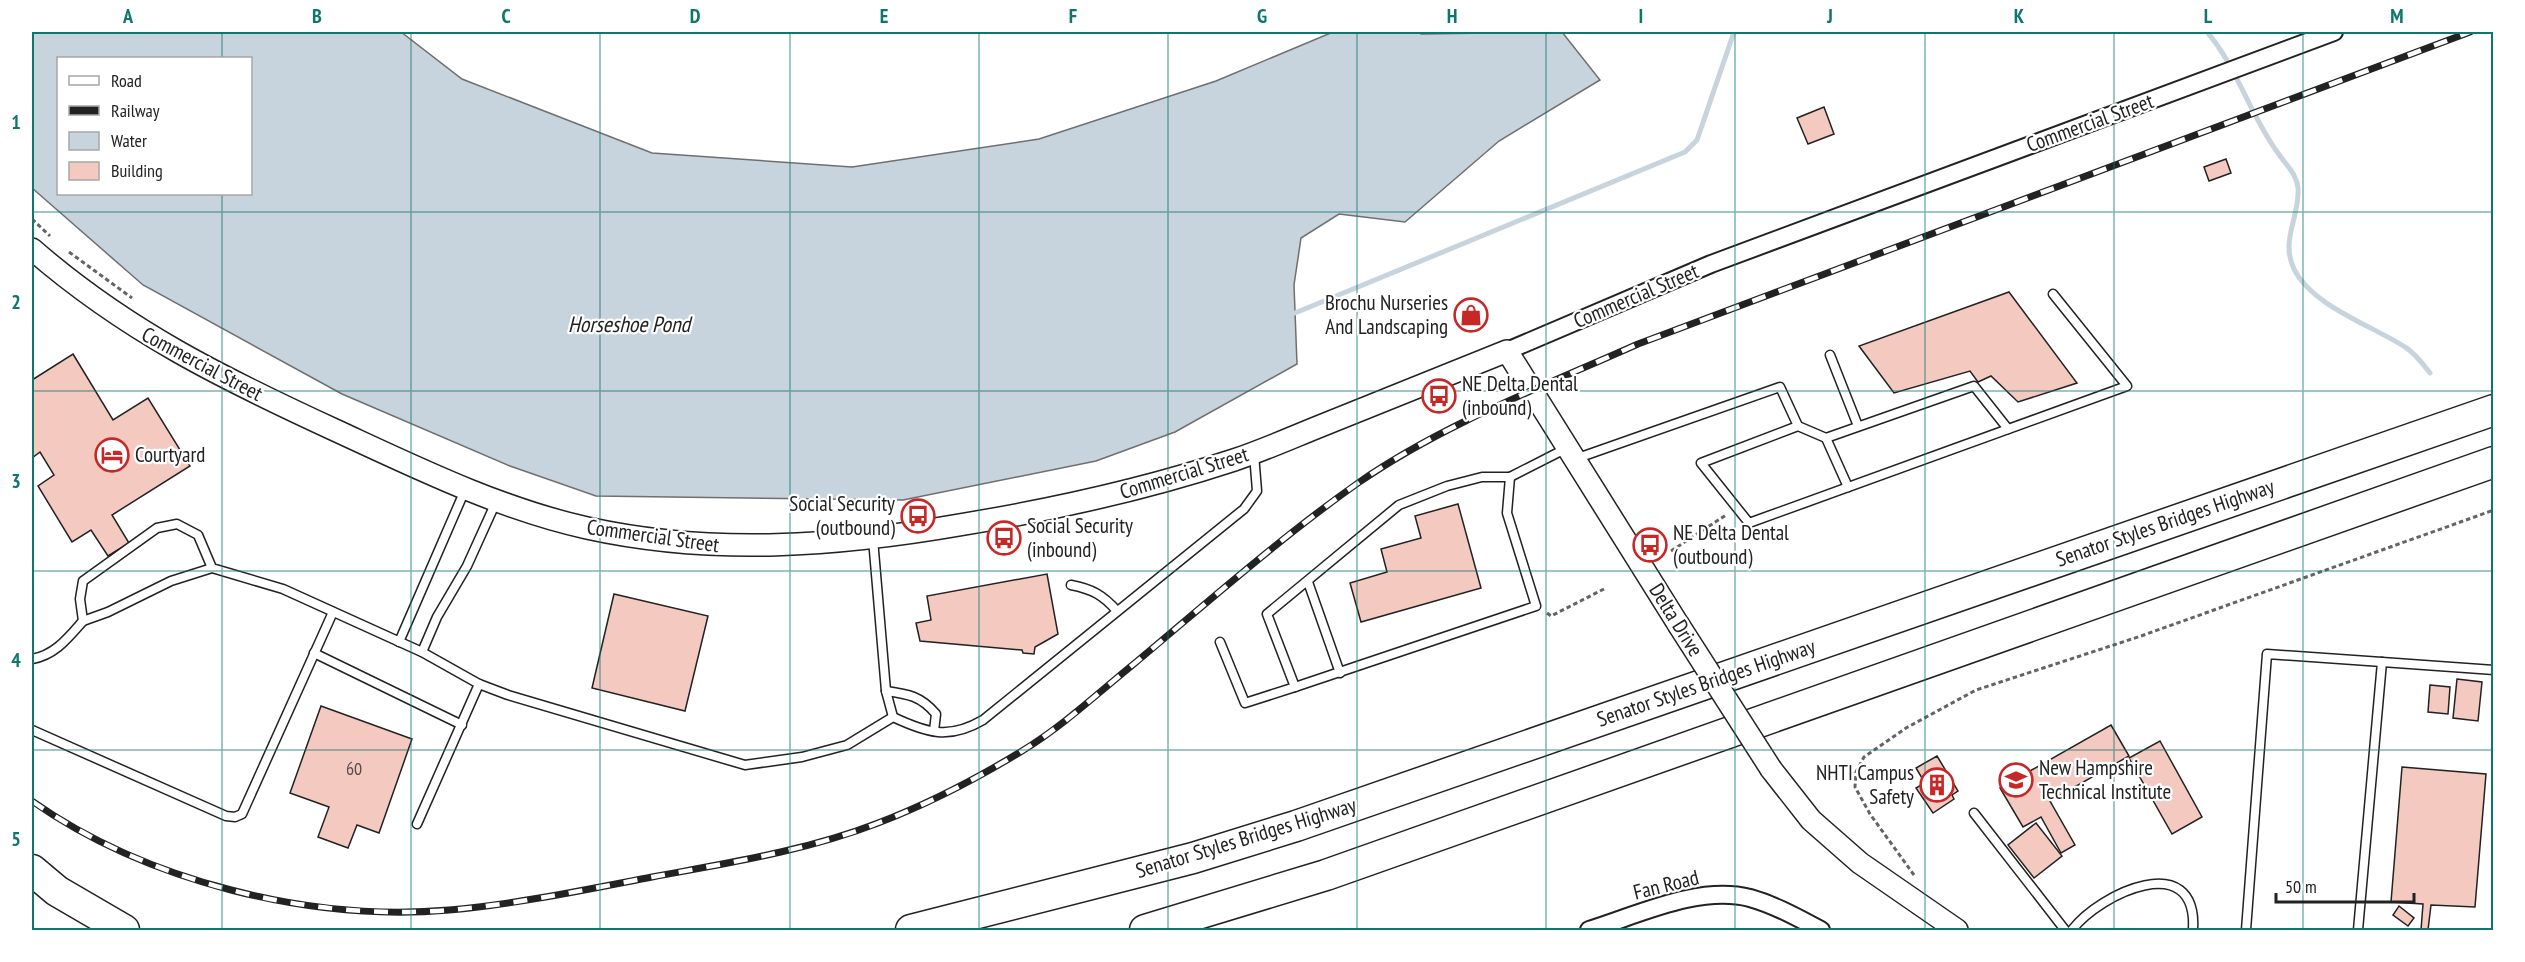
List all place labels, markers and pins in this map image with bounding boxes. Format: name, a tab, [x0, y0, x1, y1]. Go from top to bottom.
place label: Brochu Nurseries And Landscaping	[1325, 289, 1448, 340]
shop icon: Brochu Nurseries And Landscaping	[1453, 297, 1489, 333]
place label: NE Delta Dental (inbound)	[1462, 370, 1578, 421]
bus stop icon: NE Delta Dental (inbound)	[1421, 378, 1457, 414]
hotel icon: Courtyard	[94, 437, 130, 473]
place label: Courtyard	[135, 441, 205, 468]
place label: Social Security (outbound)	[789, 490, 895, 541]
bus stop icon: Social Security (outbound)	[900, 498, 936, 534]
place label: Social Security (inbound)	[1027, 512, 1133, 563]
place label: NE Delta Dental (outbound)	[1673, 519, 1789, 570]
bus stop icon: Social Security (inbound)	[986, 520, 1022, 556]
bus stop icon: NE Delta Dental (outbound)	[1632, 527, 1668, 563]
place label: New Hampshire Technical Institute	[2039, 754, 2171, 805]
place label: NHTI Campus Safety	[1816, 759, 1914, 810]
school or university icon: New Hampshire Technical Institute	[1998, 762, 2034, 798]
building icon: NHTI Campus Safety	[1919, 767, 1955, 803]

